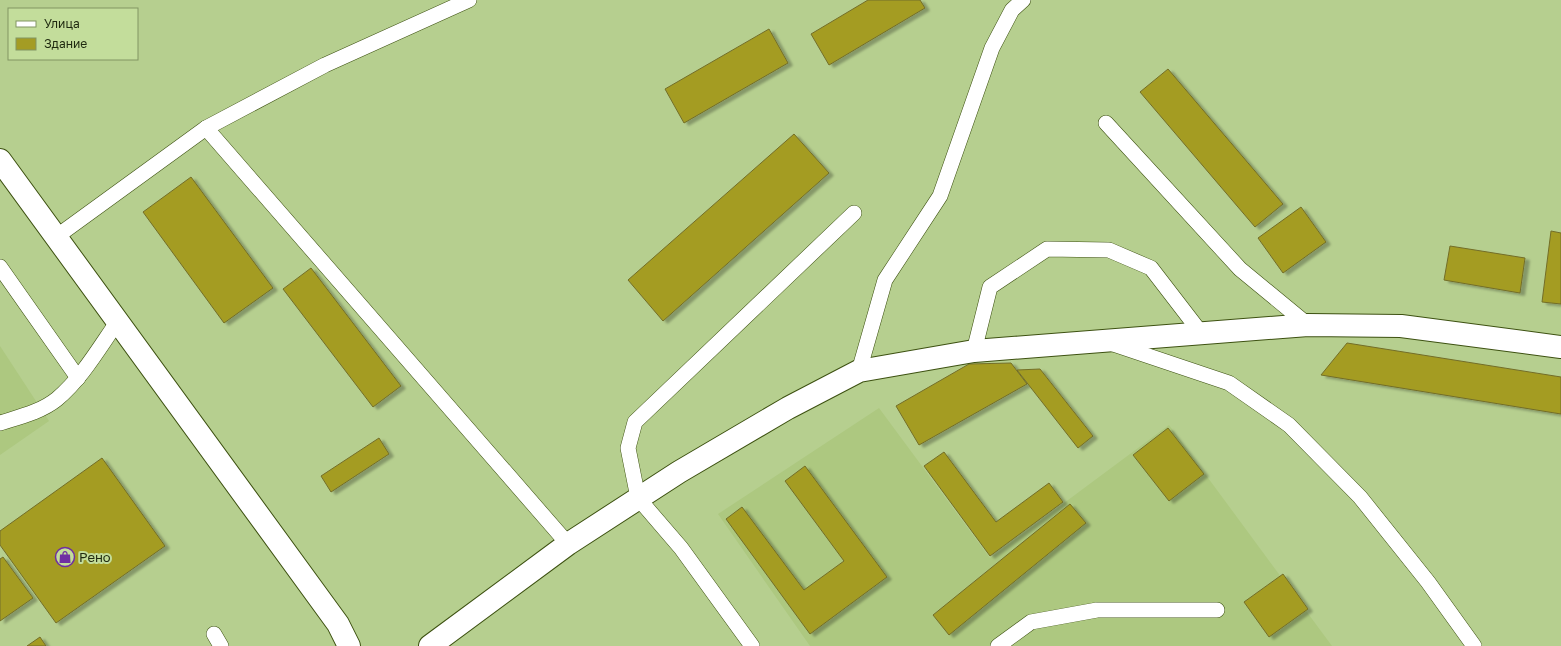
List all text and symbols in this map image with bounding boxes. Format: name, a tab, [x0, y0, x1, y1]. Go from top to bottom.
legend	[8, 8, 138, 60]
text: Улица	[44, 16, 80, 31]
text: Здание	[44, 36, 87, 51]
shop icon: Рено	[54, 546, 76, 568]
place label: Рено	[79, 549, 111, 565]

